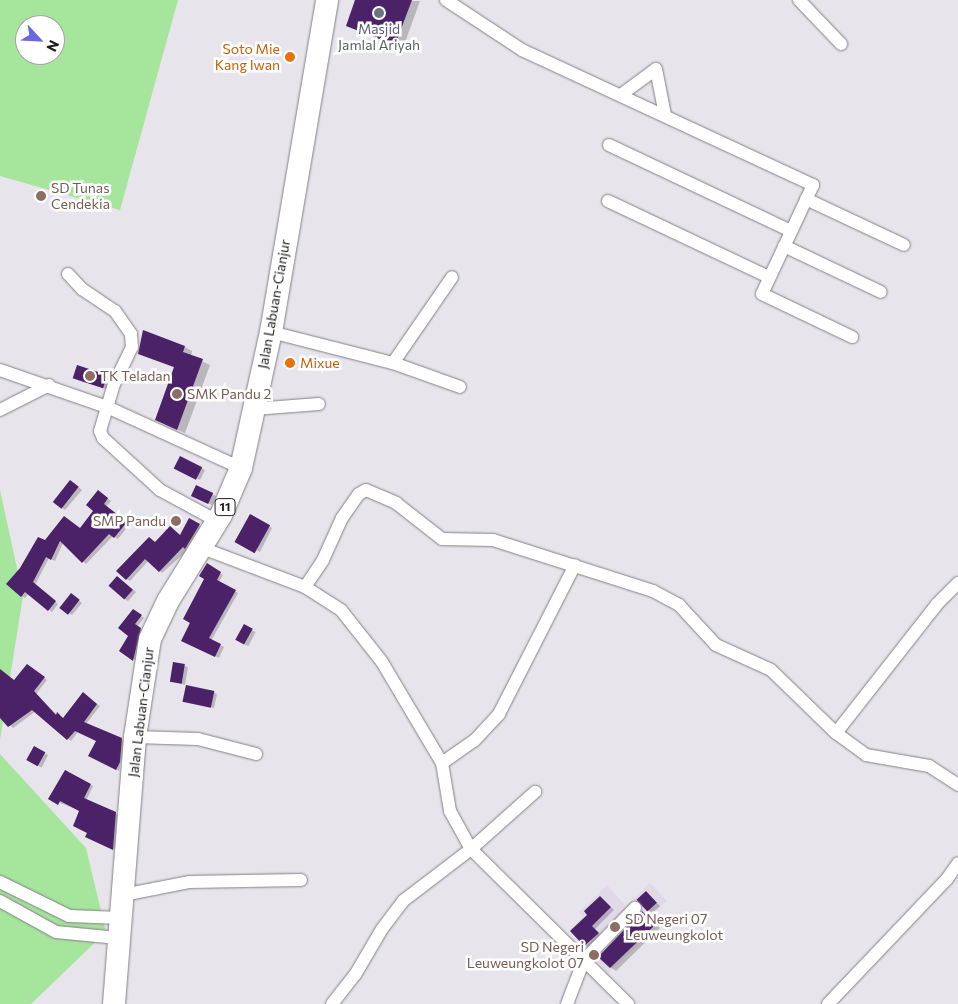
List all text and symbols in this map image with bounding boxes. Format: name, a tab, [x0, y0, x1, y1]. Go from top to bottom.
marker: Masjid Jamlal Ariyah	[373, 7, 385, 19]
north arrow	[15, 15, 65, 65]
place label: Masjid Jamlal Ariyah	[338, 21, 420, 54]
text: N	[43, 38, 63, 54]
place label: Soto Mie Kang Iwan	[215, 41, 280, 74]
marker: Soto Mie Kang Iwan	[284, 51, 296, 63]
place label: SD Tunas Cendekia	[51, 180, 110, 212]
marker: SD Tunas Cendekia	[35, 190, 47, 202]
street label: Jalan Labuan-Cianjur	[254, 238, 294, 370]
place label: Mixue	[300, 355, 340, 371]
marker: Mixue	[284, 357, 296, 369]
place label: TK Teladan	[100, 368, 171, 384]
marker: TK Teladan	[84, 370, 96, 382]
place label: SMK Pandu 2	[187, 386, 271, 402]
marker: SMK Pandu 2	[171, 388, 183, 400]
road number: 11	[214, 498, 236, 516]
place label: SMP Pandu	[93, 513, 166, 529]
marker: SMP Pandu	[170, 515, 182, 527]
street label: Jalan Labuan-Cianjur	[125, 646, 157, 778]
place label: SD Negeri 07 Leuweungkolot	[625, 911, 723, 944]
marker: SD Negeri 07 Leuweungkolot	[609, 921, 621, 933]
place label: SD Negeri Leuweungkolot 07	[467, 939, 584, 972]
marker: SD Negeri Leuweungkolot 07	[588, 949, 600, 961]

